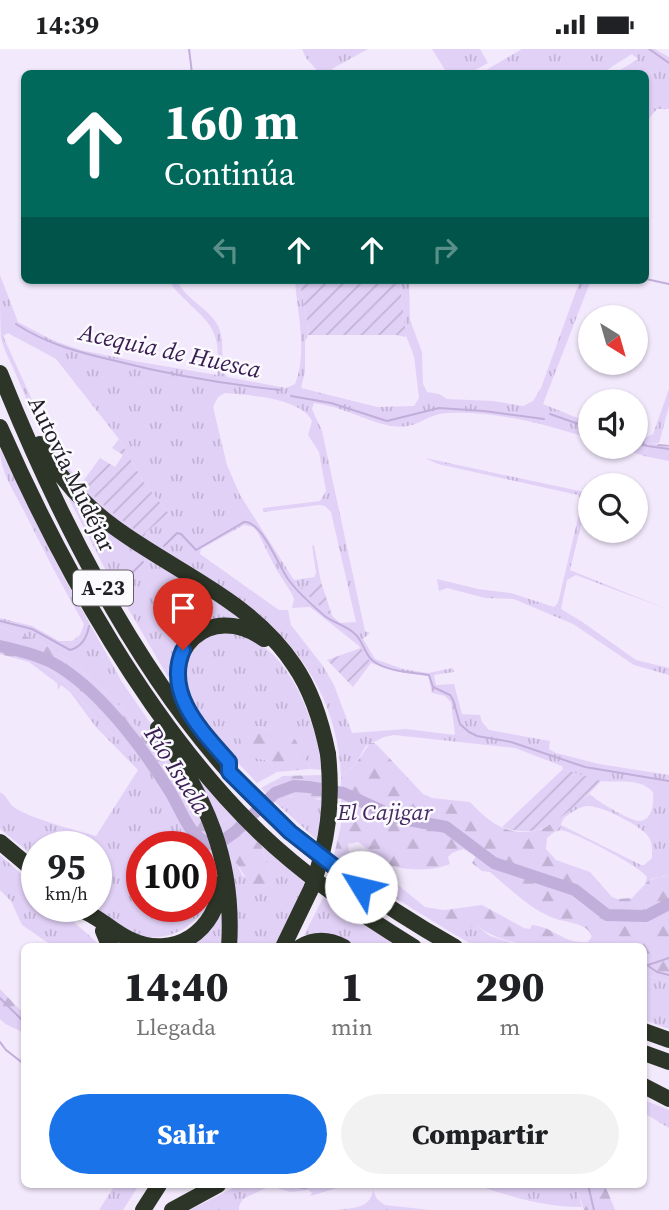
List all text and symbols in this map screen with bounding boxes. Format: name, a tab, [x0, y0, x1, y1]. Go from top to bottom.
text: 14:39	[35, 7, 99, 43]
text: 160 m	[164, 88, 299, 155]
icon: ahead	[49, 98, 140, 189]
text: Continúa	[164, 152, 295, 196]
icon: left	[207, 231, 245, 269]
icon: ahead	[280, 231, 318, 269]
icon: ahead	[353, 231, 391, 269]
icon: right	[426, 231, 464, 269]
north arrow	[578, 305, 648, 375]
map controls	[578, 305, 648, 543]
water label: Acequia de Huesca	[74, 315, 265, 386]
button: sound	[578, 389, 648, 459]
street label: Autovía Mudéjar	[20, 391, 124, 558]
button: search	[578, 473, 648, 543]
road number: A-23	[73, 571, 133, 605]
pin	[153, 578, 213, 650]
icon: arrive	[164, 589, 202, 627]
water label: Río Isuela	[136, 718, 218, 821]
park label: El Cajigar	[336, 796, 434, 828]
speed limit sign: 100	[126, 831, 217, 922]
text: 95	[48, 843, 85, 891]
position arrow	[324, 850, 398, 924]
text: km/h	[45, 881, 88, 906]
text: 14:40	[123, 957, 229, 1015]
text: 1	[340, 957, 363, 1015]
text: 290	[475, 957, 545, 1015]
text: Llegada	[136, 1011, 216, 1043]
text: min	[331, 1011, 373, 1043]
text: m	[499, 1011, 520, 1043]
button: Salir	[49, 1094, 327, 1174]
button: Compartir	[341, 1094, 619, 1174]

